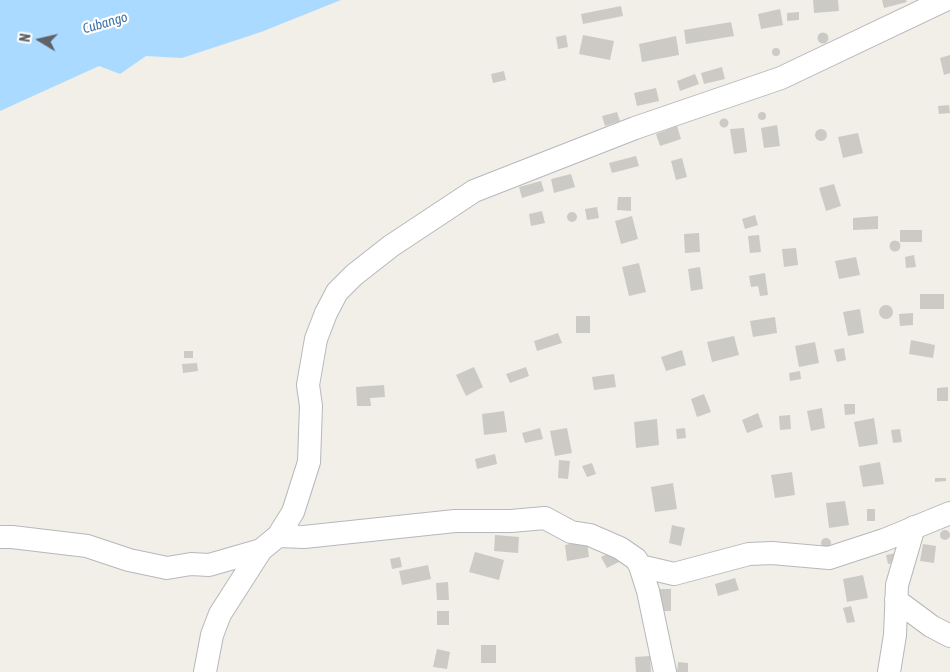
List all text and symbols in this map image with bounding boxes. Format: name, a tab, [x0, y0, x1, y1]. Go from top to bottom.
water label: Cubango	[81, 9, 129, 37]
north arrow	[15, 15, 65, 65]
text: N	[17, 32, 34, 43]

